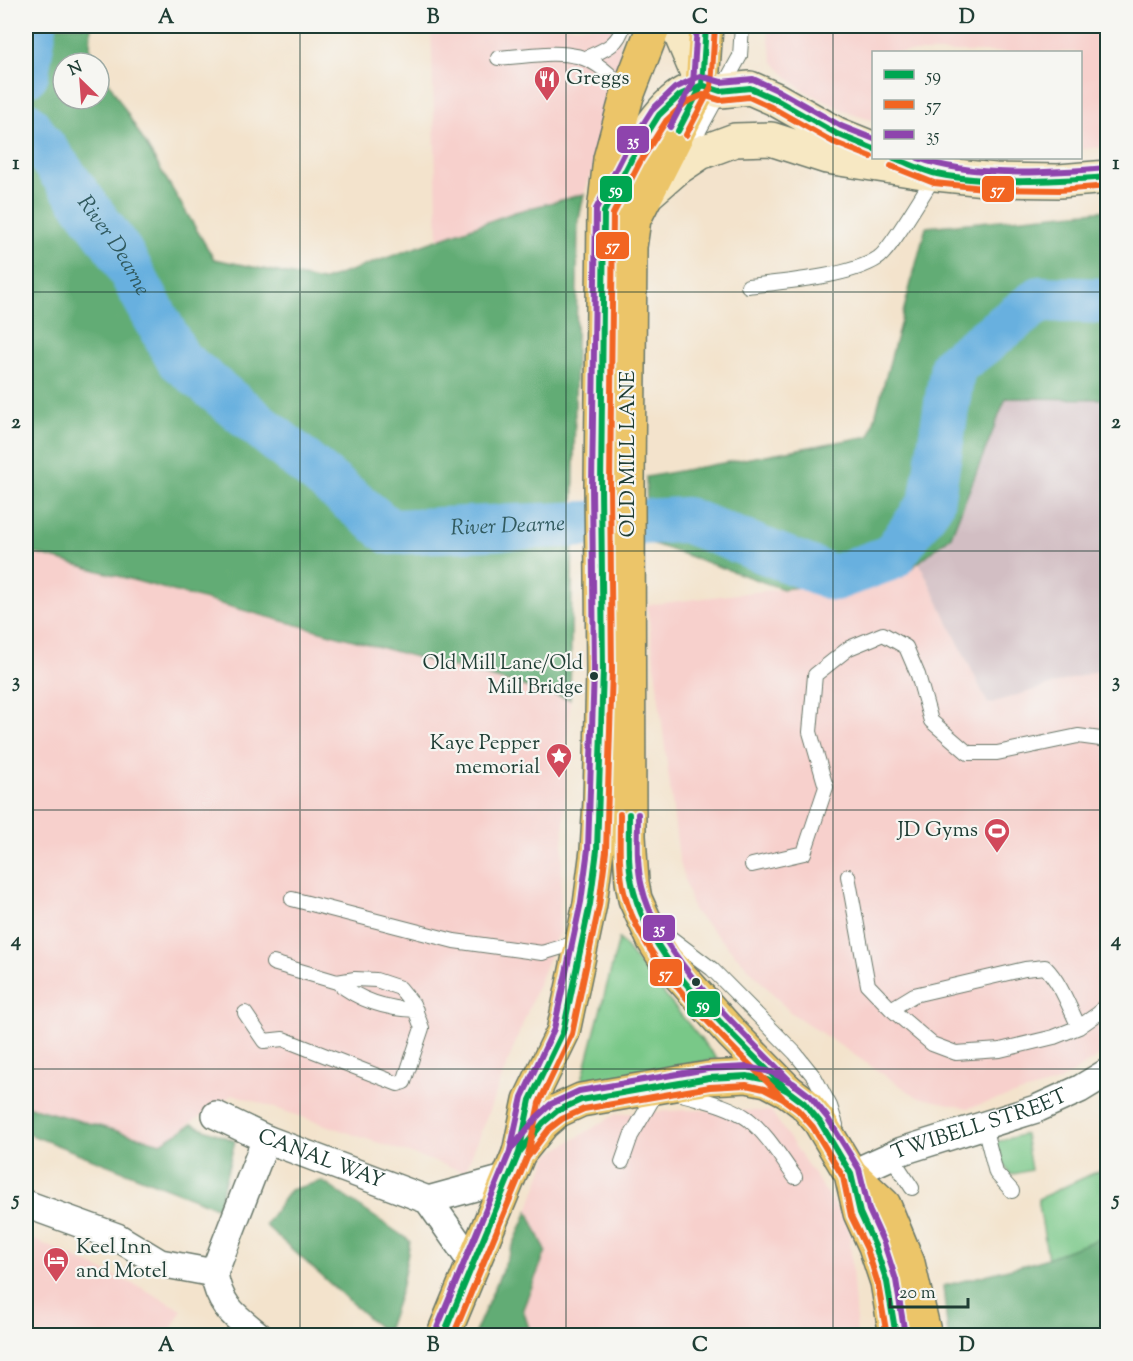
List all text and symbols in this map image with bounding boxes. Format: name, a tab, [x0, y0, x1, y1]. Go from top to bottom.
text: A	[158, 4, 175, 33]
text: B	[427, 4, 440, 33]
text: C	[692, 4, 708, 33]
text: D	[959, 4, 975, 33]
north arrow	[51, 51, 111, 111]
legend	[872, 51, 1082, 159]
text: N	[65, 56, 87, 83]
restaurant icon: Greggs	[532, 64, 562, 102]
place label: Greggs	[566, 64, 629, 94]
text: 59	[925, 64, 941, 90]
text: 57	[925, 94, 941, 120]
text: 35	[926, 124, 939, 150]
line badge: 35	[616, 125, 650, 154]
text: 35	[627, 131, 639, 154]
text: 1	[13, 150, 20, 179]
text: 1	[1113, 150, 1120, 179]
line badge: 59	[599, 175, 633, 203]
line badge: 57	[981, 175, 1015, 203]
text: 59	[607, 180, 623, 203]
text: 57	[989, 180, 1006, 203]
water label: River Dearne	[68, 189, 157, 302]
line badge: 57	[595, 231, 630, 260]
text: 57	[604, 236, 621, 259]
street label: OLD MILL LANE	[614, 370, 644, 537]
text: 2	[11, 409, 21, 438]
text: 2	[1111, 409, 1121, 438]
water label: River Dearne	[450, 509, 566, 546]
place label: Old Mill Lane/Old Mill Bridge	[423, 650, 583, 703]
text: 3	[12, 668, 20, 697]
text: 3	[1112, 668, 1120, 697]
marker: Old Mill Lane/Old Mill Bridge	[588, 670, 600, 682]
place label: Kaye Pepper memorial	[430, 729, 540, 783]
place icon: Kaye Pepper memorial	[544, 741, 574, 779]
place label: JD Gyms	[897, 816, 978, 846]
sports icon: JD Gyms	[982, 816, 1012, 854]
line badge: 35	[642, 914, 676, 942]
text: 35	[653, 919, 665, 942]
text: 4	[10, 927, 21, 956]
text: 4	[1110, 927, 1121, 956]
line badge: 57	[649, 958, 683, 987]
text: 57	[657, 964, 674, 987]
unlabelled marker	[690, 976, 702, 988]
line badge: 59	[686, 990, 721, 1018]
text: 59	[694, 995, 710, 1018]
street label: TWIBELL STREET	[887, 1081, 1073, 1169]
street label: CANAL WAY	[253, 1122, 388, 1197]
text: 5	[11, 1186, 20, 1215]
text: 5	[1111, 1186, 1120, 1215]
place label: Keel Inn and Motel	[76, 1233, 167, 1287]
hotel icon: Keel Inn and Motel	[41, 1245, 71, 1283]
scale bar	[890, 1271, 968, 1309]
text: 20 m	[899, 1281, 936, 1307]
text: A	[158, 1332, 175, 1361]
text: B	[427, 1332, 440, 1361]
text: C	[692, 1332, 708, 1361]
text: D	[959, 1332, 975, 1361]

